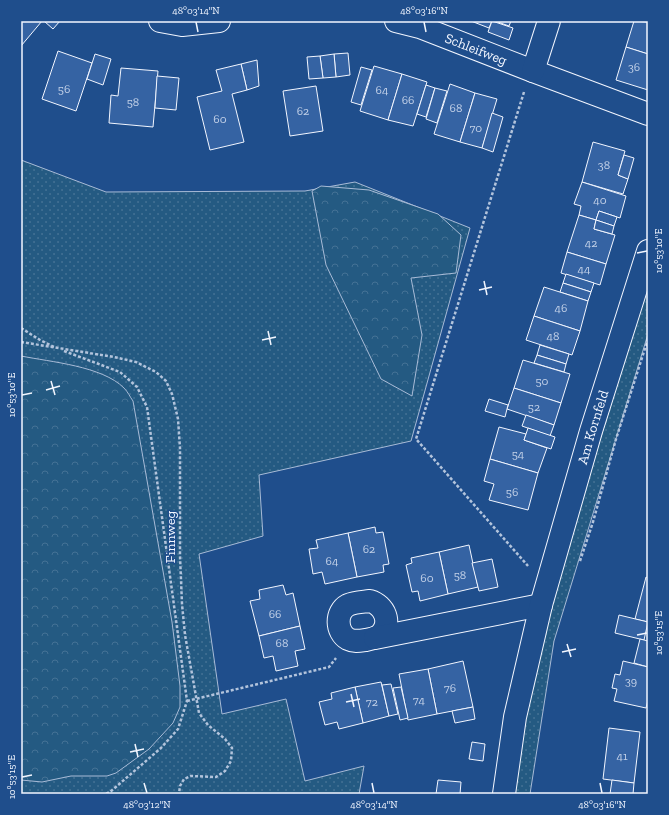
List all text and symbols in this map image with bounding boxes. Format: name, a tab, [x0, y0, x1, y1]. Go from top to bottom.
text: 48°03'14"N	[172, 5, 220, 17]
text: 48°03'16"N	[400, 5, 448, 17]
street label: Schleifweg	[443, 29, 510, 69]
house number: 36	[628, 60, 640, 74]
house number: 56	[58, 82, 70, 96]
house number: 64	[376, 83, 389, 97]
house number: 66	[402, 93, 414, 107]
house number: 58	[127, 95, 139, 109]
house number: 68	[450, 101, 462, 115]
house number: 62	[297, 104, 309, 118]
house number: 60	[213, 112, 227, 126]
house number: 70	[470, 121, 482, 135]
house number: 38	[598, 158, 610, 172]
house number: 40	[593, 193, 607, 207]
text: 10°53'10"E	[653, 229, 665, 273]
house number: 42	[585, 236, 597, 250]
house number: 44	[578, 262, 591, 276]
house number: 46	[555, 301, 567, 315]
house number: 48	[547, 329, 559, 343]
text: 10°53'10"E	[6, 373, 18, 417]
house number: 50	[535, 374, 549, 388]
street label: Am Kornfeld	[573, 388, 612, 466]
house number: 52	[528, 400, 540, 414]
house number: 54	[512, 447, 525, 461]
house number: 56	[506, 485, 518, 499]
street label: Finnweg	[162, 511, 179, 563]
house number: 62	[363, 542, 375, 556]
house number: 64	[326, 554, 339, 568]
house number: 58	[454, 568, 466, 582]
house number: 60	[420, 571, 434, 585]
house number: 66	[269, 607, 281, 621]
text: 10°53'15"E	[653, 611, 665, 655]
house number: 68	[276, 636, 288, 650]
house number: 39	[625, 674, 637, 688]
house number: 76	[444, 681, 456, 695]
house number: 74	[413, 693, 425, 707]
house number: 72	[366, 695, 378, 709]
house number: 41	[616, 749, 628, 763]
text: 10°53'15"E	[6, 755, 18, 799]
text: 48°03'12"N	[123, 799, 171, 811]
text: 48°03'14"N	[350, 799, 398, 811]
text: 48°03'16"N	[578, 799, 626, 811]

